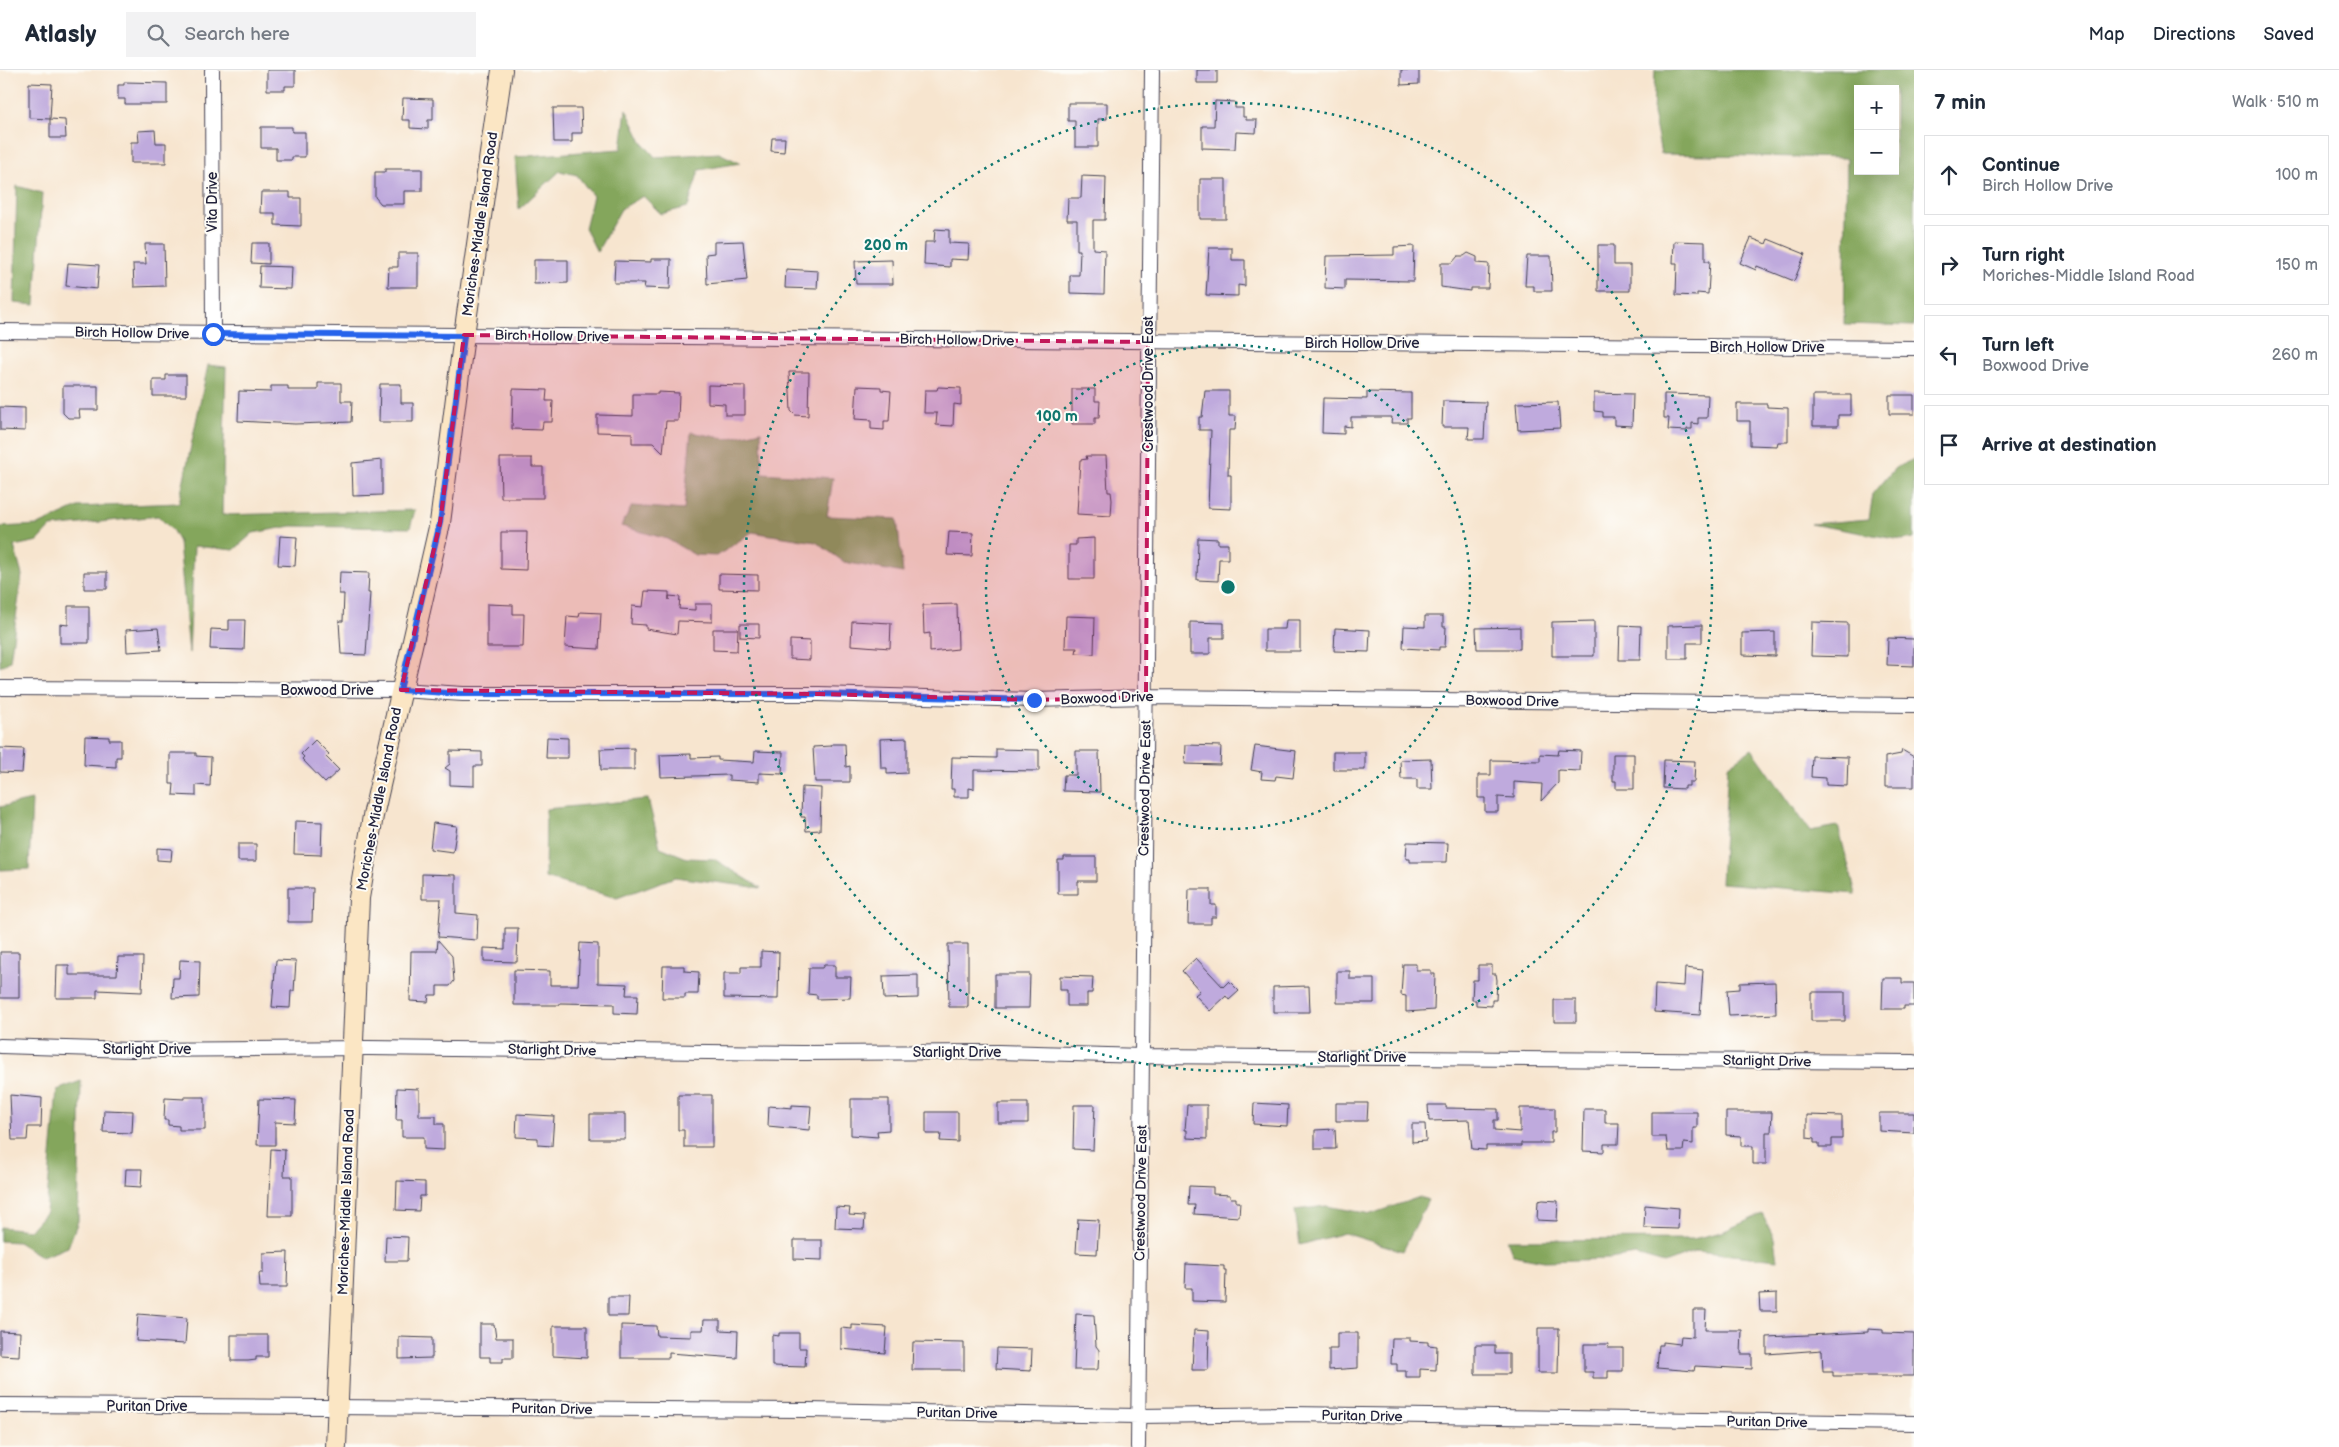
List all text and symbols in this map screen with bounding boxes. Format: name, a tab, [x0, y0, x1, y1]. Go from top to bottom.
search box	[126, 12, 476, 57]
text: Atlasly	[25, 20, 96, 49]
icon: search	[144, 21, 172, 49]
text: Search here	[184, 23, 290, 46]
text: Map	[2089, 24, 2125, 45]
text: Directions	[2153, 24, 2235, 45]
text: Saved	[2263, 24, 2314, 45]
map controls	[1854, 85, 1899, 175]
button: +	[1854, 85, 1899, 130]
text: 7 min	[1934, 90, 1986, 115]
text: Walk · 510 m	[2232, 93, 2319, 112]
button: −	[1854, 130, 1899, 175]
street label: Moriches-Middle Island Road	[459, 131, 501, 317]
text: Continue	[1982, 154, 2060, 177]
icon: ahead	[1935, 161, 1963, 189]
text: 100 m	[2275, 166, 2318, 185]
street label: Vita Drive	[204, 172, 221, 232]
text: Birch Hollow Drive	[1982, 177, 2113, 196]
text: 200 m	[864, 236, 908, 255]
text: Turn right	[1982, 244, 2065, 267]
icon: right	[1935, 251, 1963, 279]
text: 150 m	[2276, 256, 2318, 275]
text: Moriches-Middle Island Road	[1982, 267, 2195, 286]
street label: Crestwood Drive East	[1140, 315, 1157, 452]
street label: Birch Hollow Drive	[74, 323, 190, 343]
route start	[202, 323, 225, 346]
street label: Birch Hollow Drive	[494, 326, 610, 346]
street label: Birch Hollow Drive	[899, 330, 1015, 350]
text: Turn left	[1982, 334, 2054, 357]
street label: Birch Hollow Drive	[1305, 335, 1419, 352]
street label: Birch Hollow Drive	[1710, 339, 1824, 356]
icon: left	[1935, 341, 1963, 369]
text: 260 m	[2272, 346, 2318, 365]
text: Boxwood Drive	[1982, 357, 2089, 376]
text: 100 m	[1036, 407, 1078, 426]
icon: arrive	[1935, 431, 1963, 459]
text: Arrive at destination	[1982, 434, 2157, 457]
centre of rings	[1219, 578, 1237, 596]
street label: Boxwood Drive	[280, 682, 374, 699]
street label: Boxwood Drive	[1060, 688, 1154, 708]
route end	[1023, 689, 1046, 712]
street label: Boxwood Drive	[1465, 692, 1559, 710]
street label: Moriches-Middle Island Road	[353, 706, 405, 892]
street label: Crestwood Drive East	[1135, 719, 1155, 856]
street label: Starlight Drive	[103, 1041, 191, 1058]
street label: Starlight Drive	[508, 1041, 596, 1059]
street label: Starlight Drive	[913, 1044, 1001, 1061]
street label: Starlight Drive	[1318, 1049, 1406, 1066]
street label: Starlight Drive	[1723, 1052, 1811, 1070]
street label: Moriches-Middle Island Road	[334, 1109, 358, 1295]
street label: Crestwood Drive East	[1131, 1124, 1151, 1261]
street label: Puritan Drive	[106, 1398, 188, 1415]
street label: Puritan Drive	[511, 1400, 593, 1418]
street label: Puritan Drive	[916, 1404, 998, 1422]
street label: Puritan Drive	[1321, 1407, 1403, 1425]
street label: Puritan Drive	[1726, 1413, 1808, 1431]

